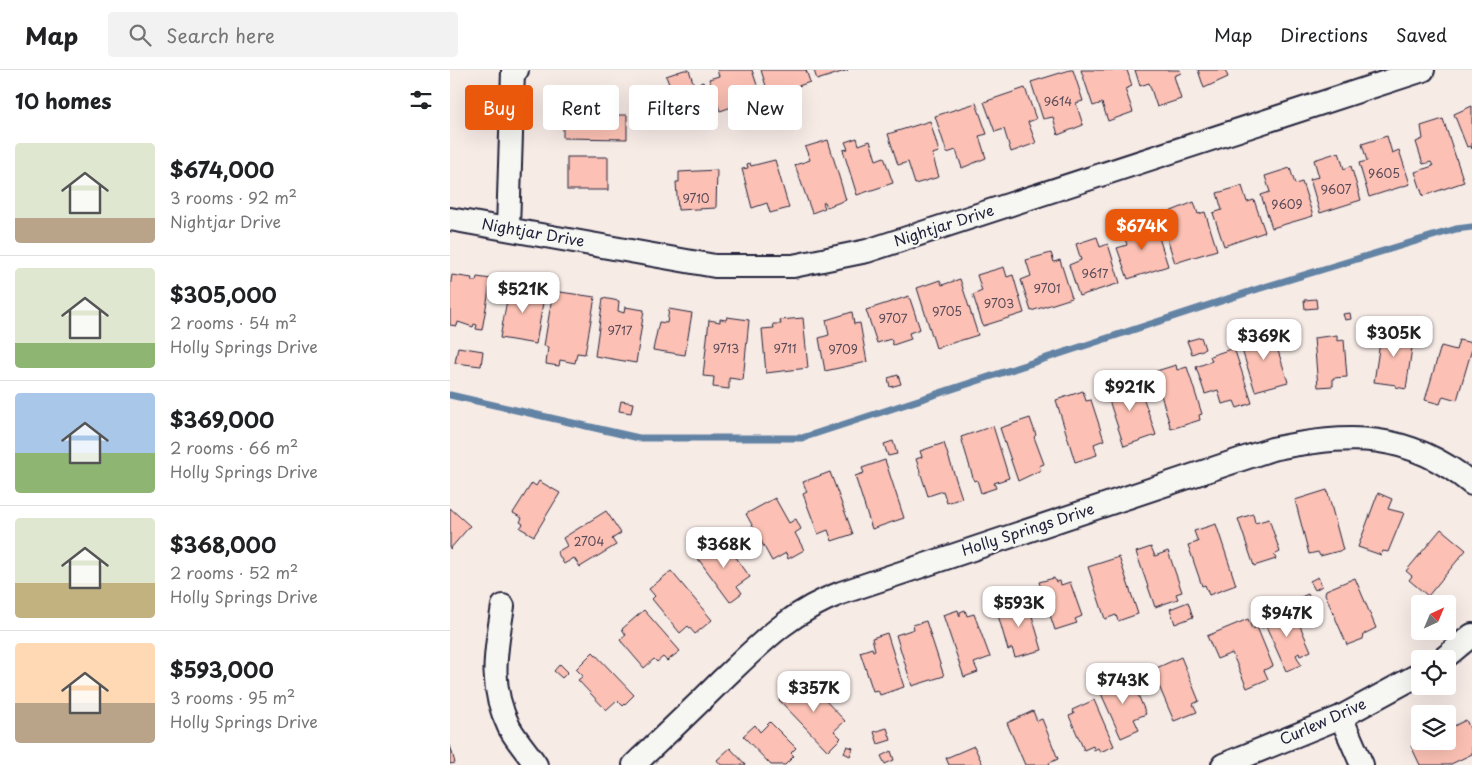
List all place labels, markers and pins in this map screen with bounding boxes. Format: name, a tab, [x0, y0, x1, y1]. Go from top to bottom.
pin: $674K	[1107, 208, 1177, 251]
pin: $521K	[488, 272, 558, 314]
pin: $305K	[1359, 316, 1429, 358]
pin: $369K	[1229, 318, 1299, 361]
pin: $921K	[1095, 370, 1165, 412]
pin: $368K	[689, 526, 759, 569]
pin: $593K	[984, 586, 1054, 628]
pin: $947K	[1252, 596, 1322, 638]
pin: $743K	[1088, 662, 1158, 705]
pin: $357K	[779, 670, 849, 713]

